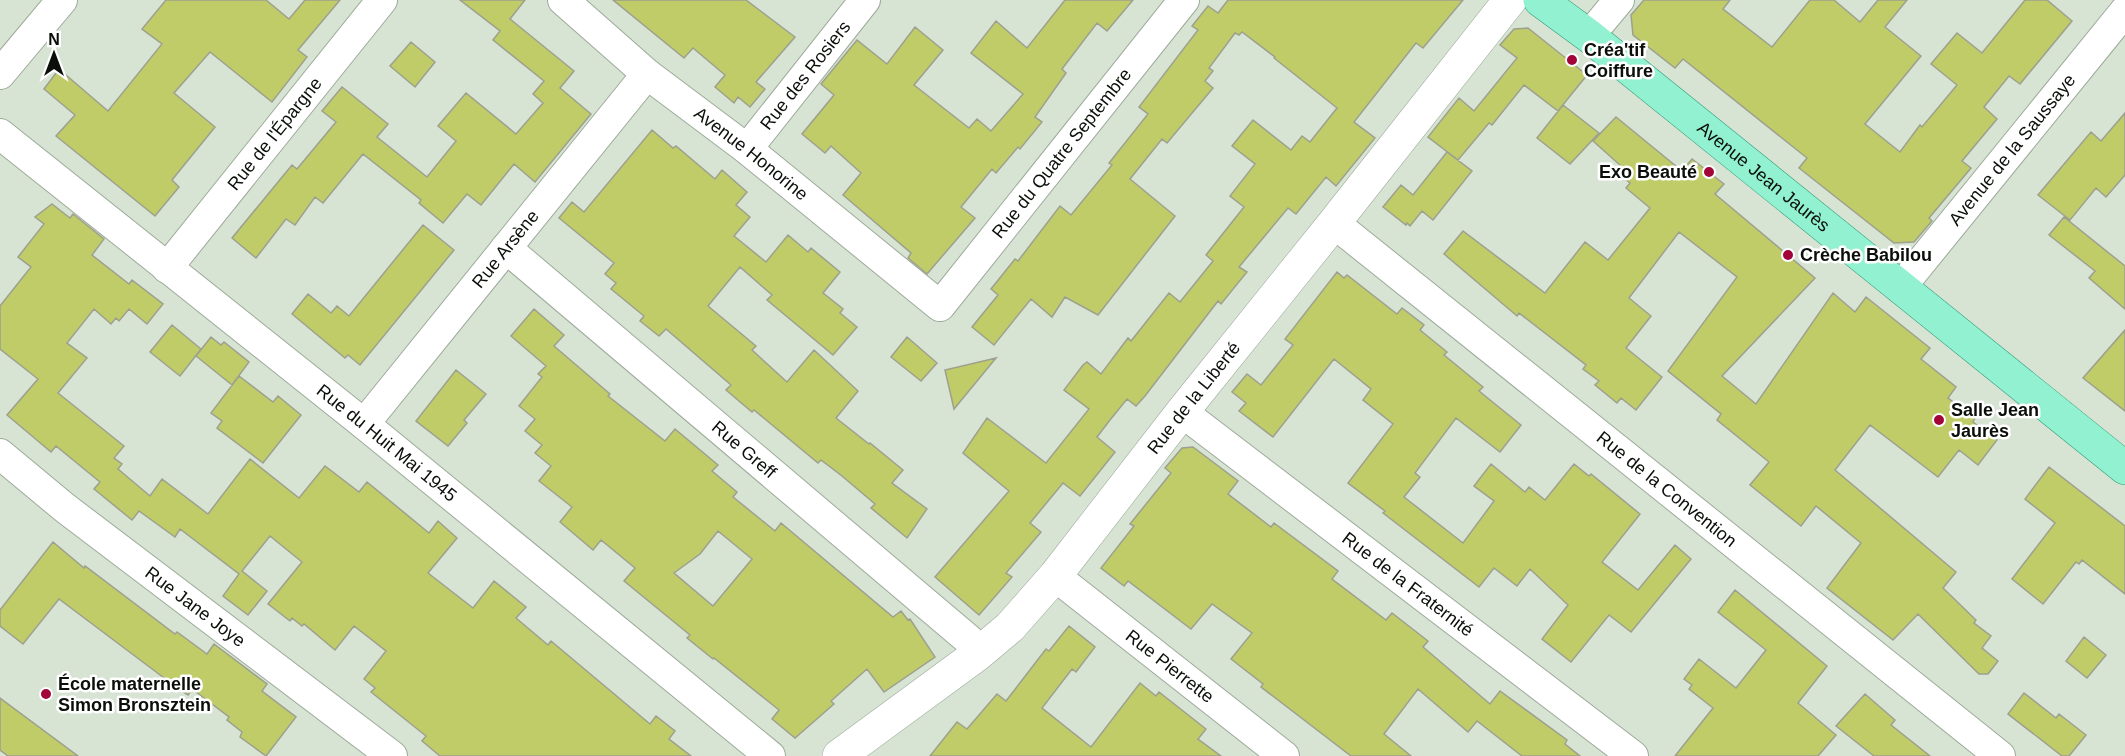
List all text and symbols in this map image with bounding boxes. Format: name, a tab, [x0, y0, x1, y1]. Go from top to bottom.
street label: Rue des Rosiers	[756, 17, 855, 134]
north arrow	[24, 24, 84, 84]
text: N	[48, 31, 60, 48]
place label: Créa'tif Coiffure	[1584, 40, 1653, 81]
marker: Créa'tif Coiffure	[1565, 53, 1579, 67]
street label: Rue du Quatre Septembre	[988, 64, 1135, 242]
street label: Avenue de la Saussaye	[1945, 70, 2080, 229]
street label: Rue de l'Épargne	[223, 74, 326, 194]
street label: Avenue Honorine	[690, 103, 812, 204]
street label: Avenue Jean Jaurès	[1693, 117, 1834, 236]
place label: Exo Beauté	[1599, 162, 1697, 182]
marker: Exo Beauté	[1702, 165, 1716, 179]
street label: Rue Arsène	[468, 206, 543, 292]
place label: Crèche Babilou	[1800, 245, 1932, 265]
marker: Crèche Babilou	[1781, 248, 1795, 262]
street label: Rue de la Liberté	[1143, 338, 1244, 458]
street label: Rue du Huit Mai 1945	[313, 380, 461, 506]
place label: Salle Jean Jaurès	[1951, 400, 2039, 441]
marker: Salle Jean Jaurès	[1932, 413, 1946, 427]
street label: Rue Greff	[708, 417, 781, 483]
street label: Rue de la Convention	[1593, 427, 1740, 551]
street label: Rue de la Fraternité	[1338, 528, 1477, 640]
street label: Rue Jane Joye	[141, 563, 249, 651]
street label: Rue Pierrette	[1122, 626, 1218, 707]
place label: École maternelle Simon Bronsztein	[58, 673, 211, 715]
marker: École maternelle Simon Bronsztein	[39, 687, 53, 701]

